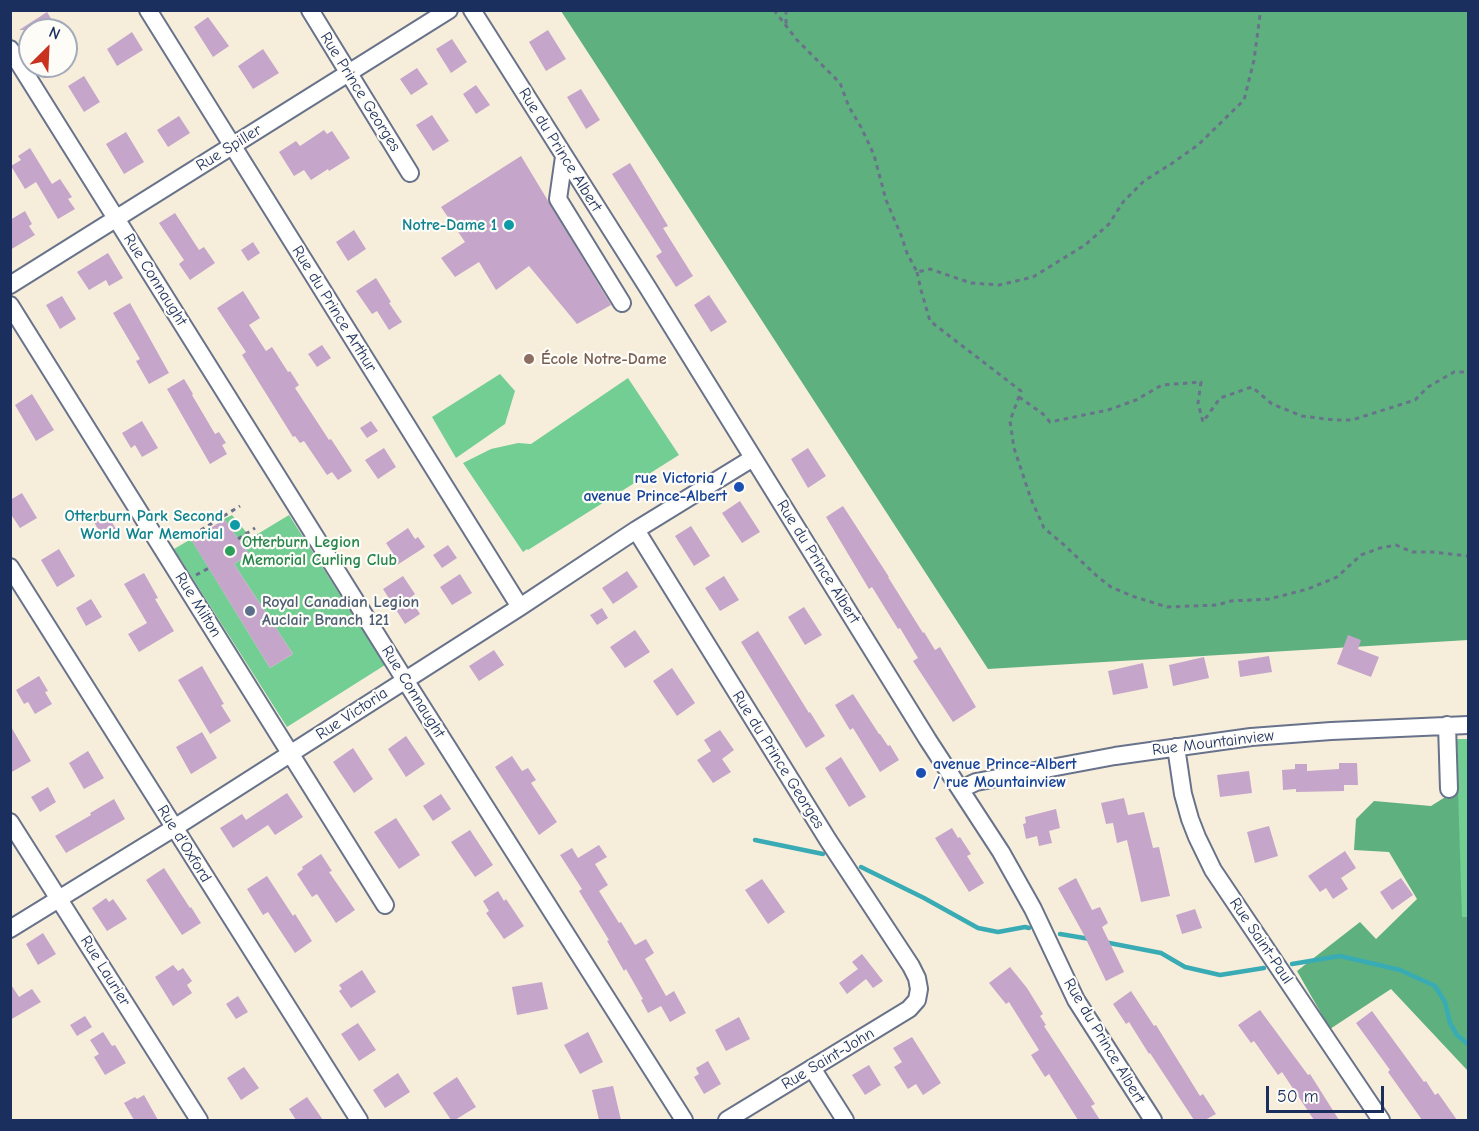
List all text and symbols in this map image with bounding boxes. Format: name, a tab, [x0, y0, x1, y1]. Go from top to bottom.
north arrow	[18, 18, 78, 78]
text: N	[46, 23, 63, 44]
street label: Rue Prince Georges	[316, 29, 404, 155]
street label: Rue du Prince Albert	[514, 85, 606, 215]
street label: Rue Spiller	[193, 120, 265, 176]
place label: Notre-Dame 1	[402, 215, 497, 235]
marker: Notre-Dame 1	[502, 218, 516, 232]
street label: Rue Connaught	[119, 230, 191, 330]
street label: Rue du Prince Arthur	[287, 242, 381, 376]
place label: École Notre-Dame	[541, 349, 667, 369]
marker: École Notre-Dame	[522, 352, 536, 366]
place label: rue Victoria / avenue Prince-Albert	[583, 468, 727, 506]
marker: rue Victoria / avenue Prince-Albert	[732, 480, 746, 494]
street label: Rue du Prince Albert	[772, 497, 864, 627]
place label: Otterburn Park Second World War Memorial	[65, 506, 223, 544]
marker: Otterburn Park Second World War Memorial	[228, 518, 242, 532]
place label: Otterburn Legion Memorial Curling Club	[242, 532, 397, 570]
marker: Otterburn Legion Memorial Curling Club	[223, 544, 237, 558]
street label: Rue Milton	[171, 569, 225, 641]
place label: Royal Canadian Legion Auclair Branch 121	[262, 592, 419, 630]
marker: Royal Canadian Legion Auclair Branch 121	[243, 604, 257, 618]
street label: Rue Connaught	[377, 642, 449, 742]
street label: Rue Victoria	[312, 684, 392, 744]
street label: Rue du Prince Georges	[728, 688, 828, 832]
street label: Rue Mountainview	[1151, 726, 1275, 760]
place label: avenue Prince-Albert / rue Mountainview	[933, 754, 1077, 792]
marker: avenue Prince-Albert / rue Mountainview	[914, 766, 928, 780]
street label: Rue d'Oxford	[153, 802, 215, 886]
street label: Rue Saint-Paul	[1225, 894, 1297, 988]
street label: Rue Laurier	[76, 932, 134, 1010]
street label: Rue du Prince Albert	[1059, 975, 1149, 1107]
street label: Rue Saint-John	[778, 1024, 878, 1094]
scale bar	[1269, 1074, 1388, 1112]
text: 50 m	[1277, 1086, 1319, 1107]

